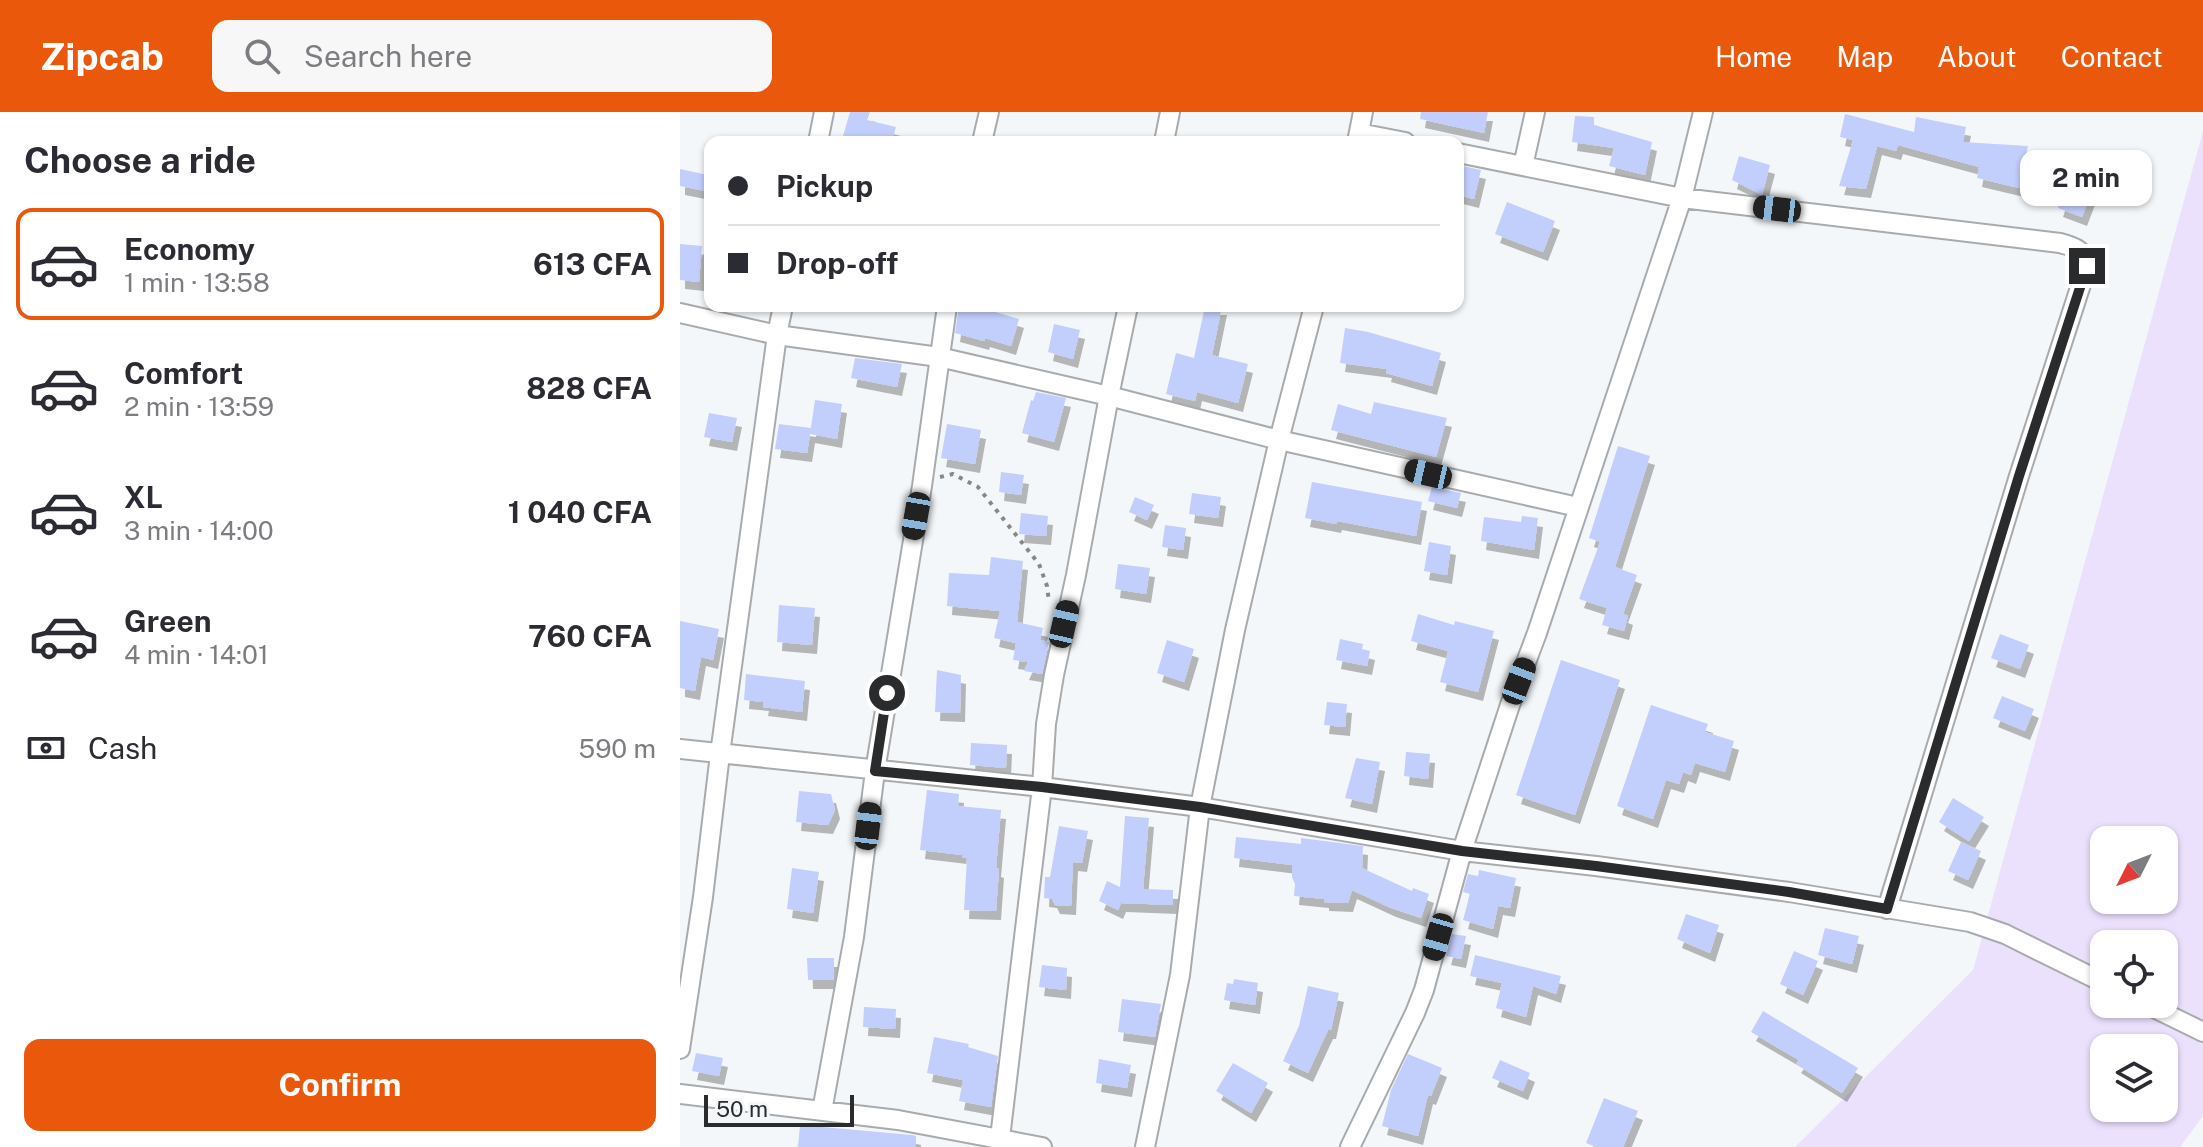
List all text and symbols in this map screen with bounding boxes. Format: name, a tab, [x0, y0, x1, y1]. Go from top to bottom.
search box	[212, 20, 772, 92]
text: Zipcab	[40, 34, 164, 79]
icon: search	[240, 34, 284, 78]
text: Search here	[304, 38, 472, 74]
text: Home	[1715, 40, 1792, 73]
text: Map	[1836, 40, 1893, 73]
text: About	[1937, 40, 2017, 73]
text: Contact	[2061, 40, 2163, 73]
text: Choose a ride	[24, 139, 256, 181]
callout: 2 min	[2021, 150, 2153, 206]
text: 2 min	[2052, 162, 2120, 193]
text: Pickup	[776, 168, 873, 204]
car	[1752, 194, 1802, 224]
icon: car	[28, 228, 100, 300]
text: Economy	[124, 231, 255, 267]
text: Drop-off	[776, 245, 898, 281]
text: 613 CFA	[533, 246, 652, 282]
route end	[2069, 248, 2105, 284]
text: 1 min · 13:58	[124, 267, 270, 298]
icon: car	[28, 352, 100, 424]
text: Comfort	[124, 355, 243, 391]
text: 828 CFA	[526, 370, 652, 406]
text: 2 min · 13:59	[124, 391, 274, 422]
car	[1402, 457, 1454, 491]
icon: car	[28, 476, 100, 548]
text: XL	[124, 479, 163, 515]
car	[900, 490, 932, 542]
text: 1 040 CFA	[508, 494, 652, 530]
text: 3 min · 14:00	[124, 515, 274, 546]
car	[1047, 598, 1081, 650]
icon: car	[28, 600, 100, 672]
text: Green	[124, 603, 211, 639]
text: 760 CFA	[528, 618, 652, 654]
text: 4 min · 14:01	[124, 639, 268, 670]
car	[1499, 654, 1539, 708]
route start	[869, 675, 905, 711]
icon: cash	[24, 726, 68, 770]
text: Cash	[88, 730, 157, 766]
text: 590 m	[579, 733, 656, 764]
car	[853, 801, 883, 851]
north arrow	[2090, 826, 2178, 914]
map controls	[2090, 826, 2178, 1122]
car	[1420, 911, 1456, 963]
button: locate	[2090, 930, 2178, 1018]
button: layers	[2090, 1034, 2178, 1122]
button: Confirm	[24, 1039, 656, 1131]
scale bar	[704, 1091, 854, 1127]
text: 50 m	[716, 1096, 768, 1122]

